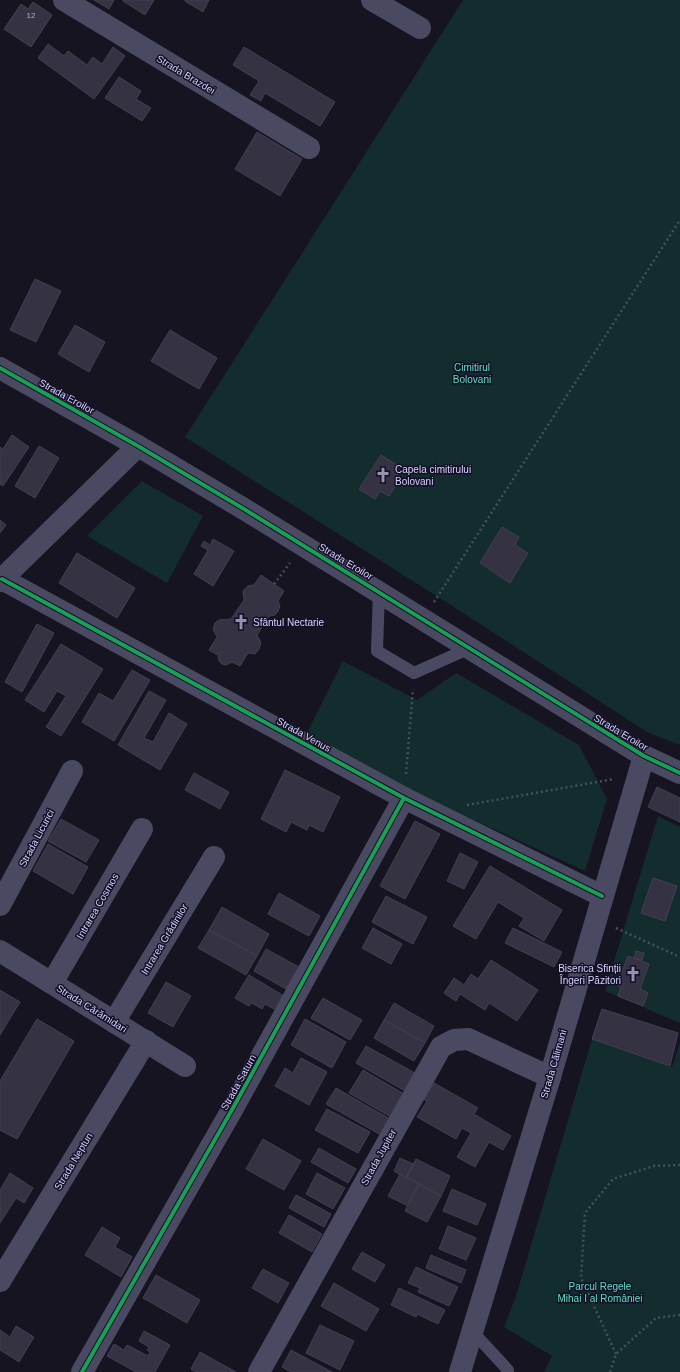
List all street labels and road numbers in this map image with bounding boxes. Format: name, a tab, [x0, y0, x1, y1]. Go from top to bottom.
street label: Strada Brazdei	[155, 53, 217, 96]
street label: Strada Eroilor	[37, 377, 97, 416]
street label: Strada Eroilor	[317, 541, 375, 582]
street label: Strada Eroilor	[592, 712, 650, 753]
street label: Strada Venus	[275, 715, 333, 754]
street label: Strada Licurici	[17, 808, 56, 869]
street label: Intrarea Cosmos	[74, 871, 121, 941]
street label: Intrarea Grădinilor	[139, 901, 190, 977]
street label: Strada Cărămidari	[54, 982, 129, 1035]
street label: Strada Călimani	[538, 1028, 569, 1100]
street label: Strada Saturn	[219, 1053, 258, 1112]
street label: Strada Jupiter	[359, 1127, 399, 1187]
street label: Strada Neptun	[52, 1131, 95, 1192]

